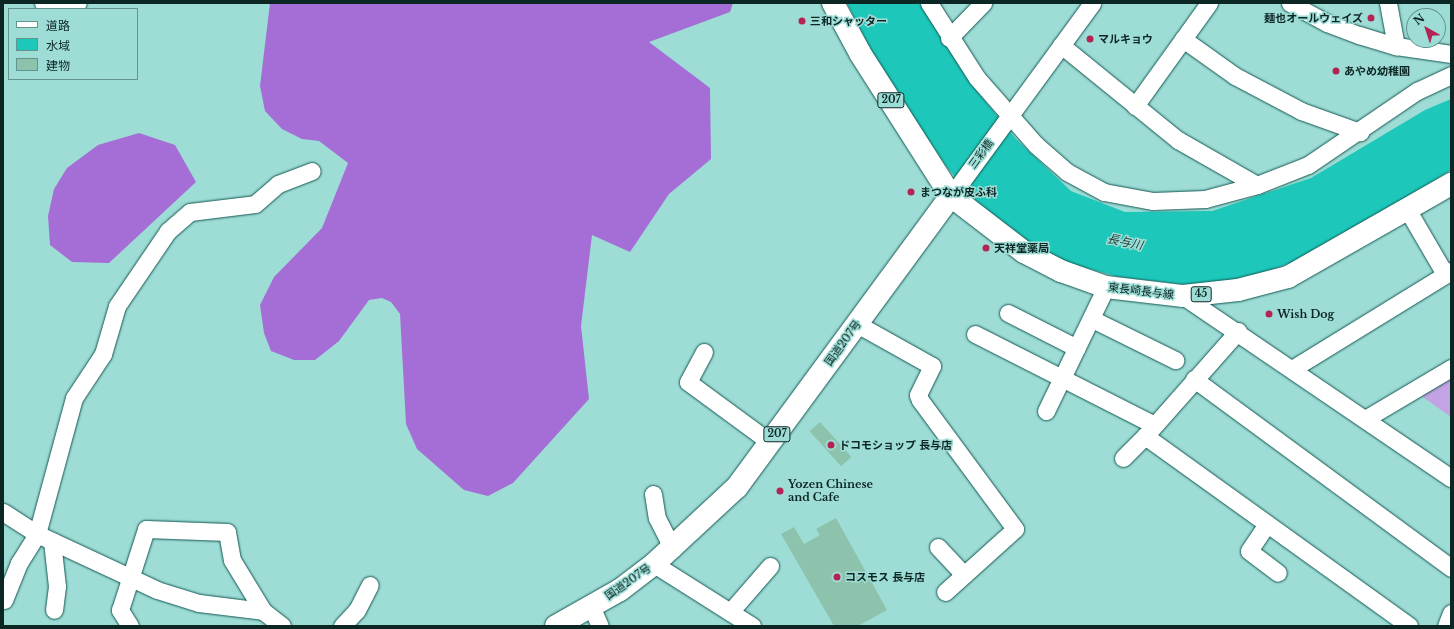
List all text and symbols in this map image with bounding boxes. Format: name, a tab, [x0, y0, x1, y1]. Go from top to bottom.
legend	[8, 8, 138, 80]
north arrow	[1406, 8, 1446, 48]
place label: 麺也オールウェイズ	[1264, 11, 1363, 25]
text: N	[1411, 11, 1428, 28]
marker: 麺也オールウェイズ	[1366, 13, 1376, 23]
place label: 三和シャッター	[810, 14, 887, 28]
marker: 三和シャッター	[797, 16, 807, 26]
text: 道路	[46, 18, 70, 33]
place label: マルキョウ	[1098, 32, 1153, 46]
marker: マルキョウ	[1085, 34, 1095, 44]
text: 水域	[46, 38, 70, 53]
text: 建物	[46, 58, 70, 73]
place label: あやめ幼稚園	[1344, 64, 1410, 78]
marker: あやめ幼稚園	[1331, 66, 1341, 76]
road number: 207	[877, 92, 905, 108]
street label: 三彩橋	[966, 137, 996, 171]
place label: まつなが皮ふ科	[920, 185, 997, 199]
marker: まつなが皮ふ科	[905, 186, 917, 198]
water label: 長与川	[1106, 231, 1144, 253]
place label: 天祥堂薬局	[994, 241, 1049, 255]
marker: 天祥堂薬局	[981, 243, 991, 253]
street label: 東長崎長与線	[1107, 280, 1175, 302]
road number: 45	[1190, 286, 1212, 302]
place label: Wish Dog	[1277, 307, 1334, 321]
marker: Wish Dog	[1264, 309, 1274, 319]
street label: 国道207号	[822, 318, 864, 368]
road number: 207	[763, 426, 791, 442]
place label: ドコモショップ 長与店	[839, 438, 952, 452]
marker: ドコモショップ 長与店	[826, 440, 836, 450]
place label: Yozen Chinese and Cafe	[788, 478, 873, 504]
marker: Yozen Chinese and Cafe	[775, 486, 785, 496]
street label: 国道207号	[602, 561, 654, 603]
place label: コスモス 長与店	[845, 570, 925, 584]
marker: コスモス 長与店	[832, 572, 842, 582]

